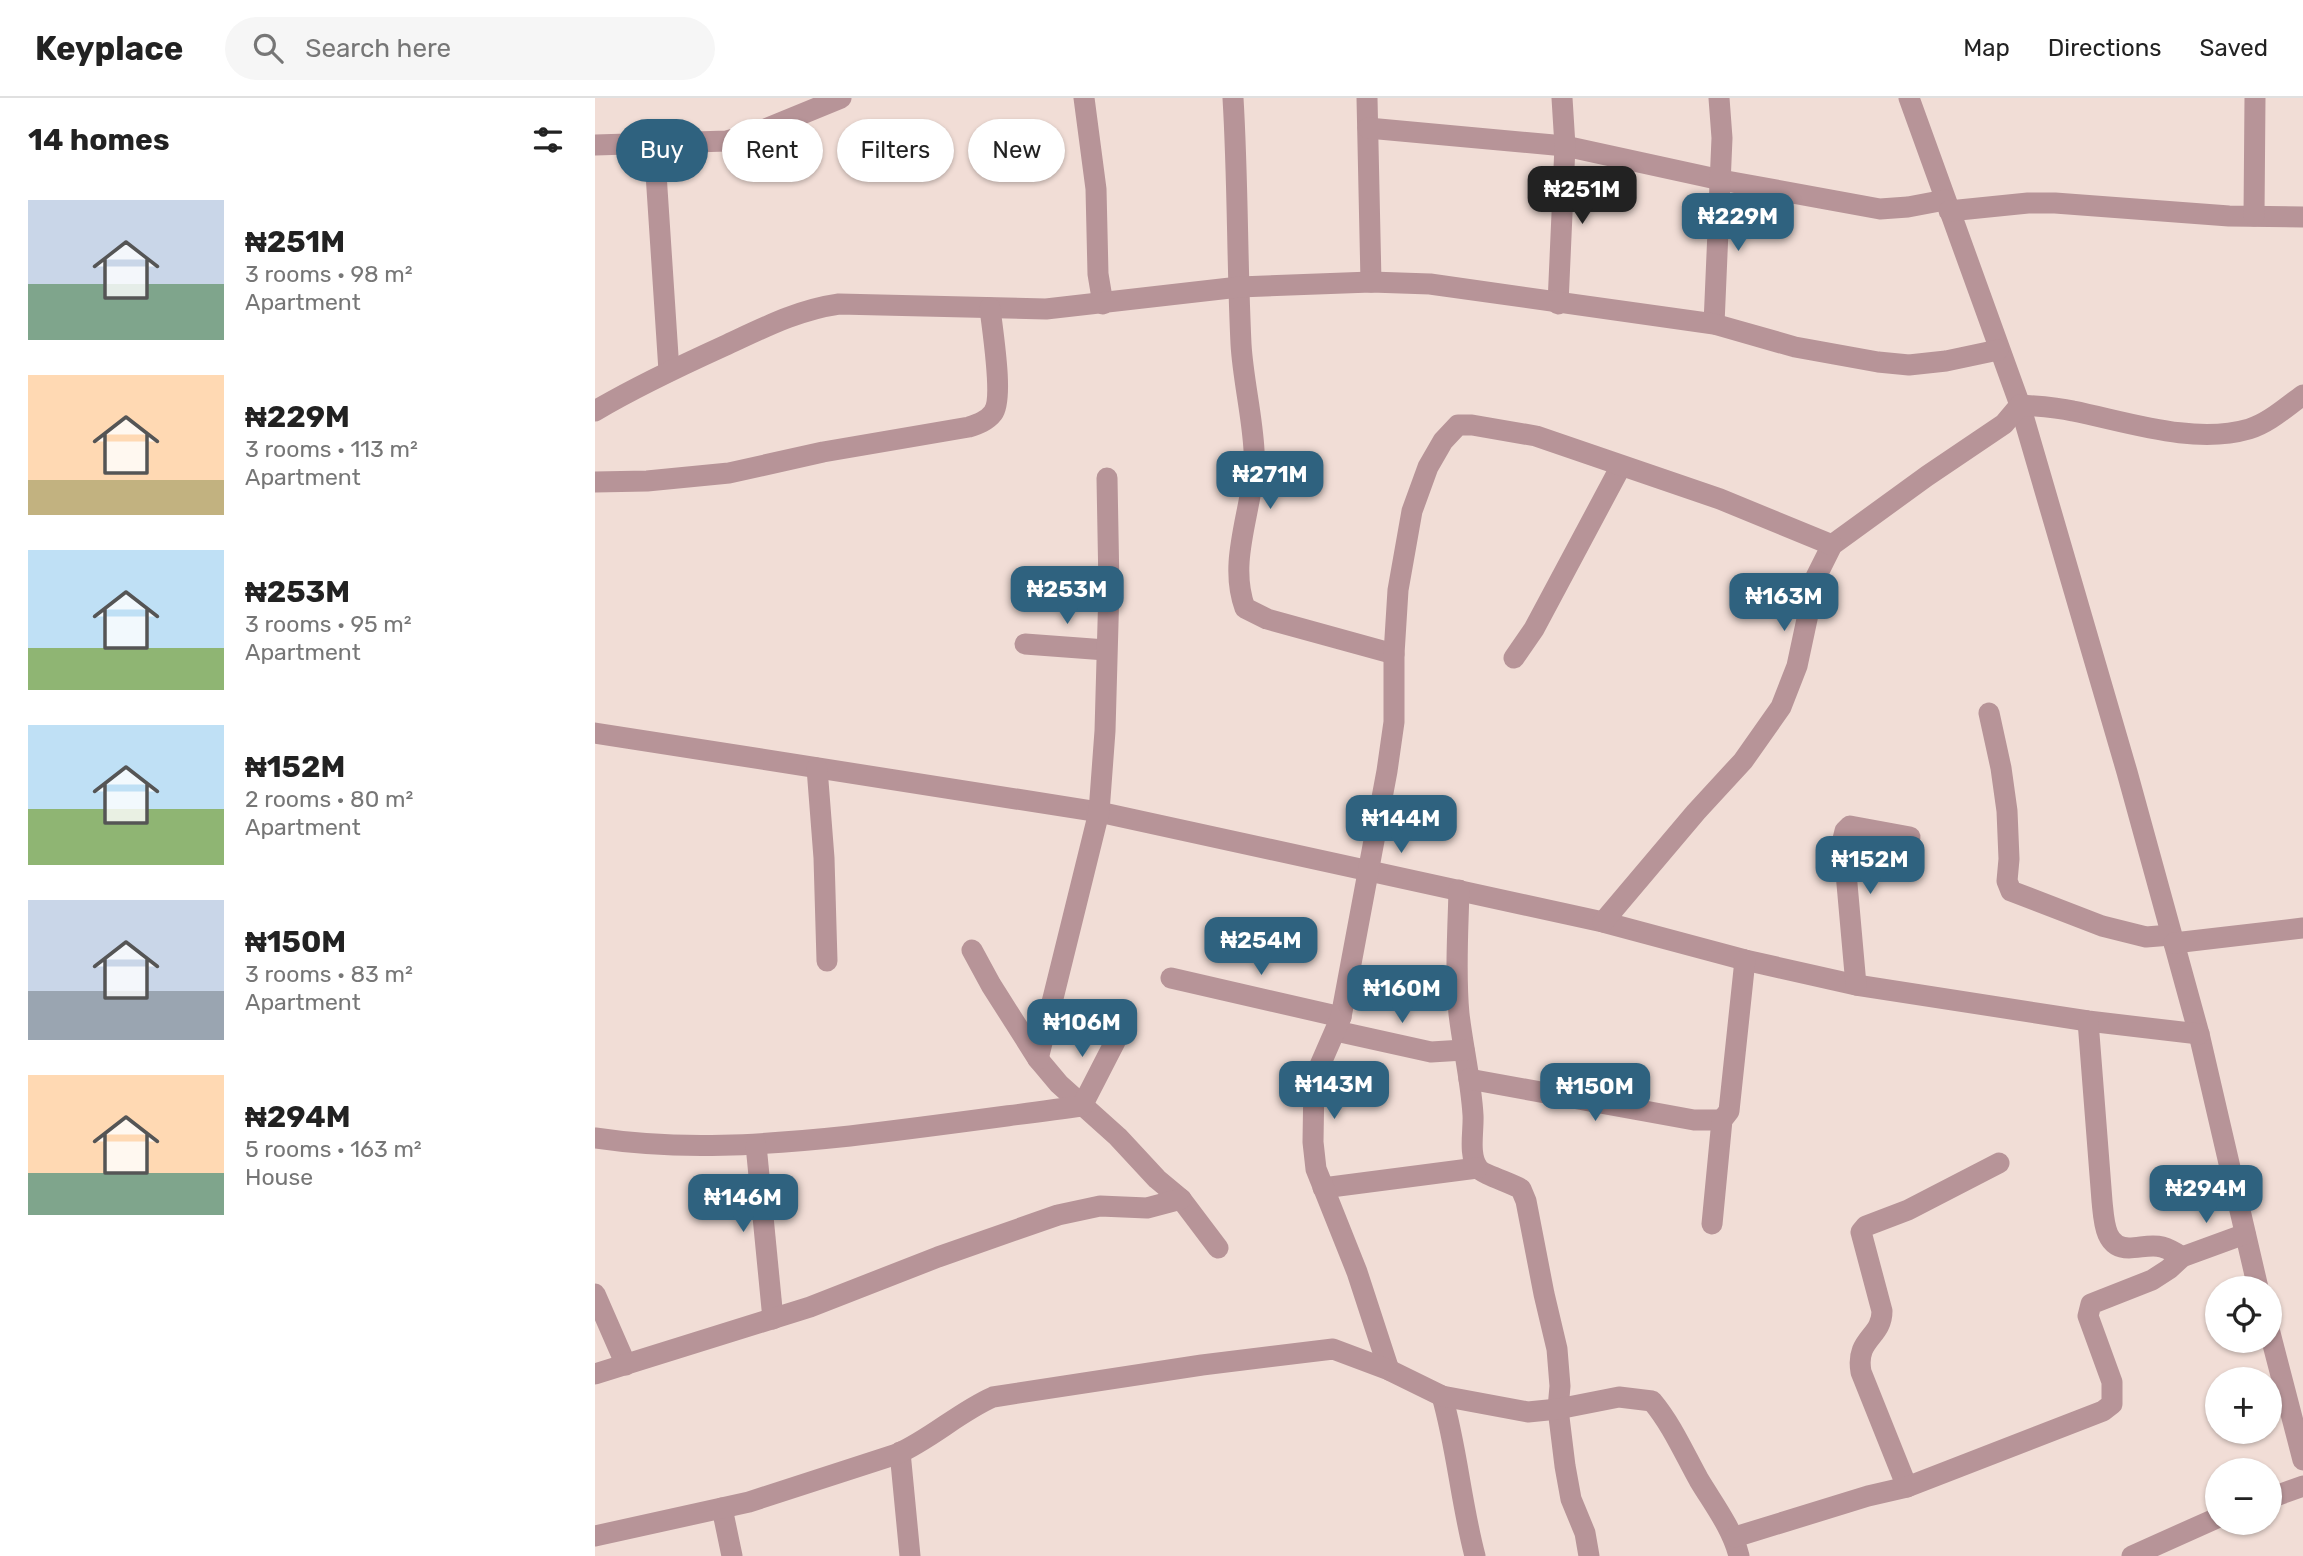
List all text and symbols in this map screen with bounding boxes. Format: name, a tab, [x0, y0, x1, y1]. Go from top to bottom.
search box	[225, 17, 715, 80]
text: Keyplace	[35, 29, 183, 68]
icon: search	[249, 29, 287, 67]
text: Search here	[305, 33, 451, 64]
text: Map	[1963, 34, 2010, 62]
text: Directions	[2048, 34, 2161, 62]
text: Saved	[2199, 34, 2268, 62]
chip: Buy	[616, 119, 708, 182]
chip: Rent	[722, 119, 823, 182]
chip: Filters	[837, 119, 954, 182]
chip: New	[968, 119, 1065, 182]
icon: filters	[529, 121, 567, 159]
text: 14 homes	[28, 122, 170, 158]
pin: ₦251M	[1533, 166, 1631, 226]
text: ₦251M	[1544, 175, 1620, 203]
pin: ₦229M	[1689, 194, 1787, 253]
text: ₦229M	[1698, 202, 1778, 230]
text: ₦251M	[245, 224, 345, 260]
icon: home	[84, 228, 168, 312]
text: 3 rooms · 98 m²	[245, 260, 413, 288]
text: Apartment	[245, 288, 361, 316]
text: ₦229M	[245, 399, 350, 435]
icon: home	[84, 403, 168, 487]
text: 3 rooms · 113 m²	[245, 435, 418, 463]
pin: ₦271M	[1221, 452, 1319, 511]
text: ₦271M	[1232, 460, 1308, 488]
text: Apartment	[245, 463, 361, 491]
pin: ₦253M	[1018, 566, 1116, 626]
text: ₦253M	[245, 574, 350, 610]
pin: ₦163M	[1735, 574, 1833, 633]
text: ₦253M	[1027, 575, 1107, 603]
icon: home	[84, 578, 168, 662]
text: ₦163M	[1745, 582, 1823, 610]
text: 3 rooms · 95 m²	[245, 610, 412, 638]
text: Apartment	[245, 638, 361, 666]
text: ₦152M	[245, 749, 345, 785]
icon: home	[84, 753, 168, 837]
text: 2 rooms · 80 m²	[245, 785, 413, 813]
pin: ₦144M	[1352, 796, 1450, 855]
text: ₦144M	[1362, 804, 1440, 832]
text: Apartment	[245, 813, 361, 841]
pin: ₦152M	[1821, 836, 1919, 896]
text: ₦152M	[1832, 845, 1908, 873]
pin: ₦254M	[1212, 918, 1310, 977]
text: ₦150M	[245, 924, 346, 960]
text: ₦254M	[1220, 926, 1302, 954]
icon: home	[84, 928, 168, 1012]
text: 3 rooms · 83 m²	[245, 960, 413, 988]
pin: ₦160M	[1353, 965, 1451, 1025]
text: ₦160M	[1363, 974, 1441, 1002]
text: Apartment	[245, 988, 361, 1016]
pin: ₦106M	[1033, 1000, 1131, 1059]
text: ₦106M	[1043, 1008, 1121, 1036]
pin: ₦143M	[1285, 1062, 1383, 1121]
pin: ₦150M	[1546, 1063, 1644, 1123]
text: ₦143M	[1295, 1070, 1373, 1098]
text: ₦150M	[1556, 1072, 1634, 1100]
text: ₦294M	[245, 1099, 351, 1135]
icon: home	[84, 1103, 168, 1187]
text: 5 rooms · 163 m²	[245, 1135, 422, 1163]
text: House	[245, 1163, 313, 1191]
pin: ₦294M	[2157, 1166, 2255, 1225]
pin: ₦146M	[694, 1174, 792, 1234]
text: ₦294M	[2166, 1174, 2246, 1202]
text: ₦146M	[704, 1183, 782, 1211]
map controls	[2205, 1276, 2282, 1535]
button: locate	[2205, 1276, 2282, 1353]
button: +	[2205, 1367, 2282, 1444]
button: −	[2205, 1458, 2282, 1535]

